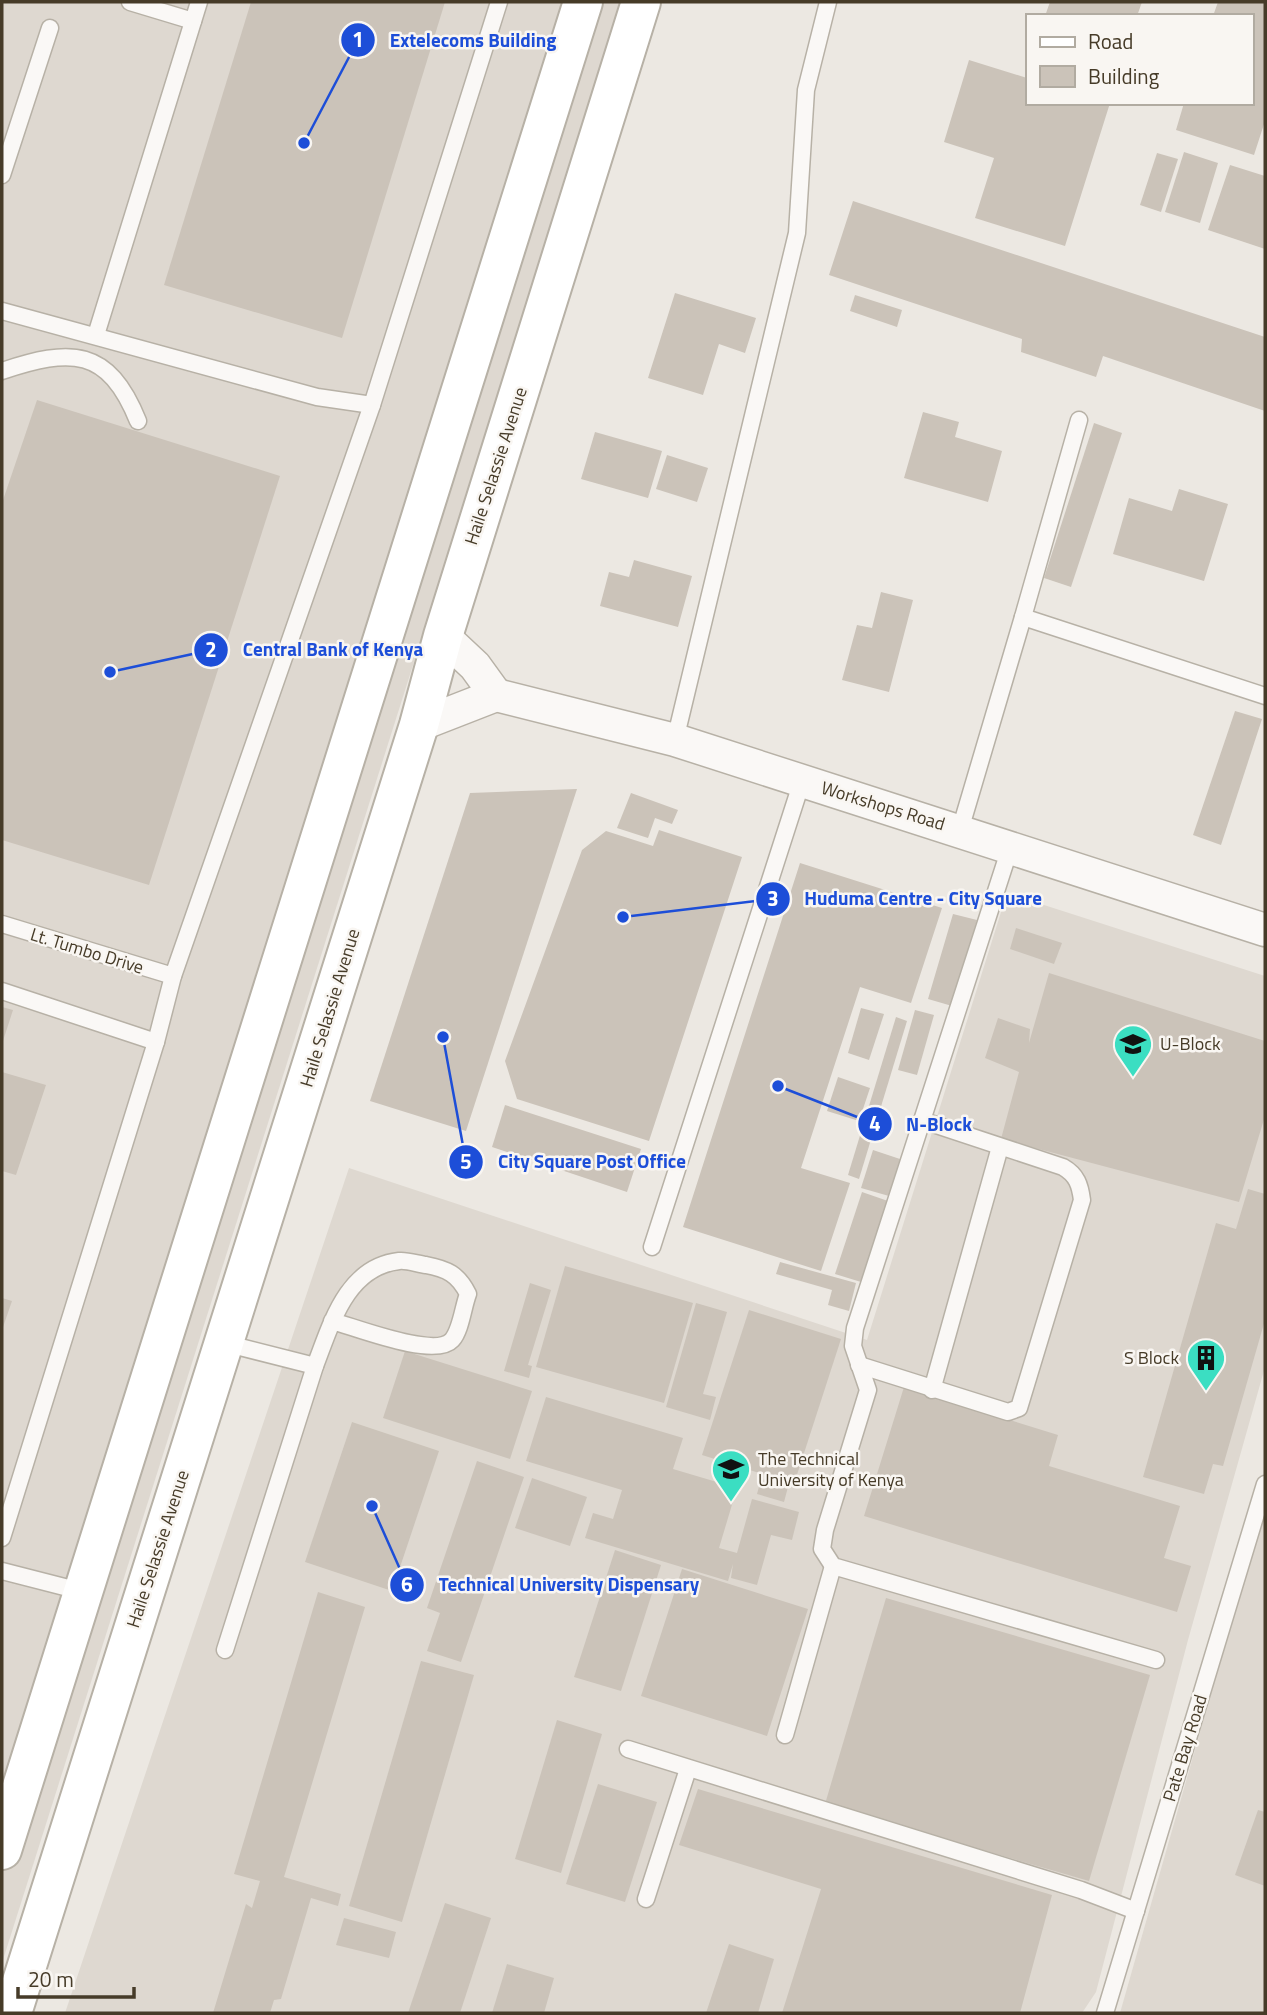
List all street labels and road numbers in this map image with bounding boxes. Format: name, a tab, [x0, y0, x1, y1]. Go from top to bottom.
street label: Haile Selassie Avenue	[457, 384, 534, 548]
street label: Workshops Road	[818, 774, 948, 837]
street label: Lt. Tumbo Drive	[27, 920, 147, 981]
street label: Haile Selassie Avenue	[293, 925, 366, 1090]
street label: Haile Selassie Avenue	[119, 1467, 196, 1631]
street label: Pate Bay Road	[1155, 1691, 1214, 1805]

